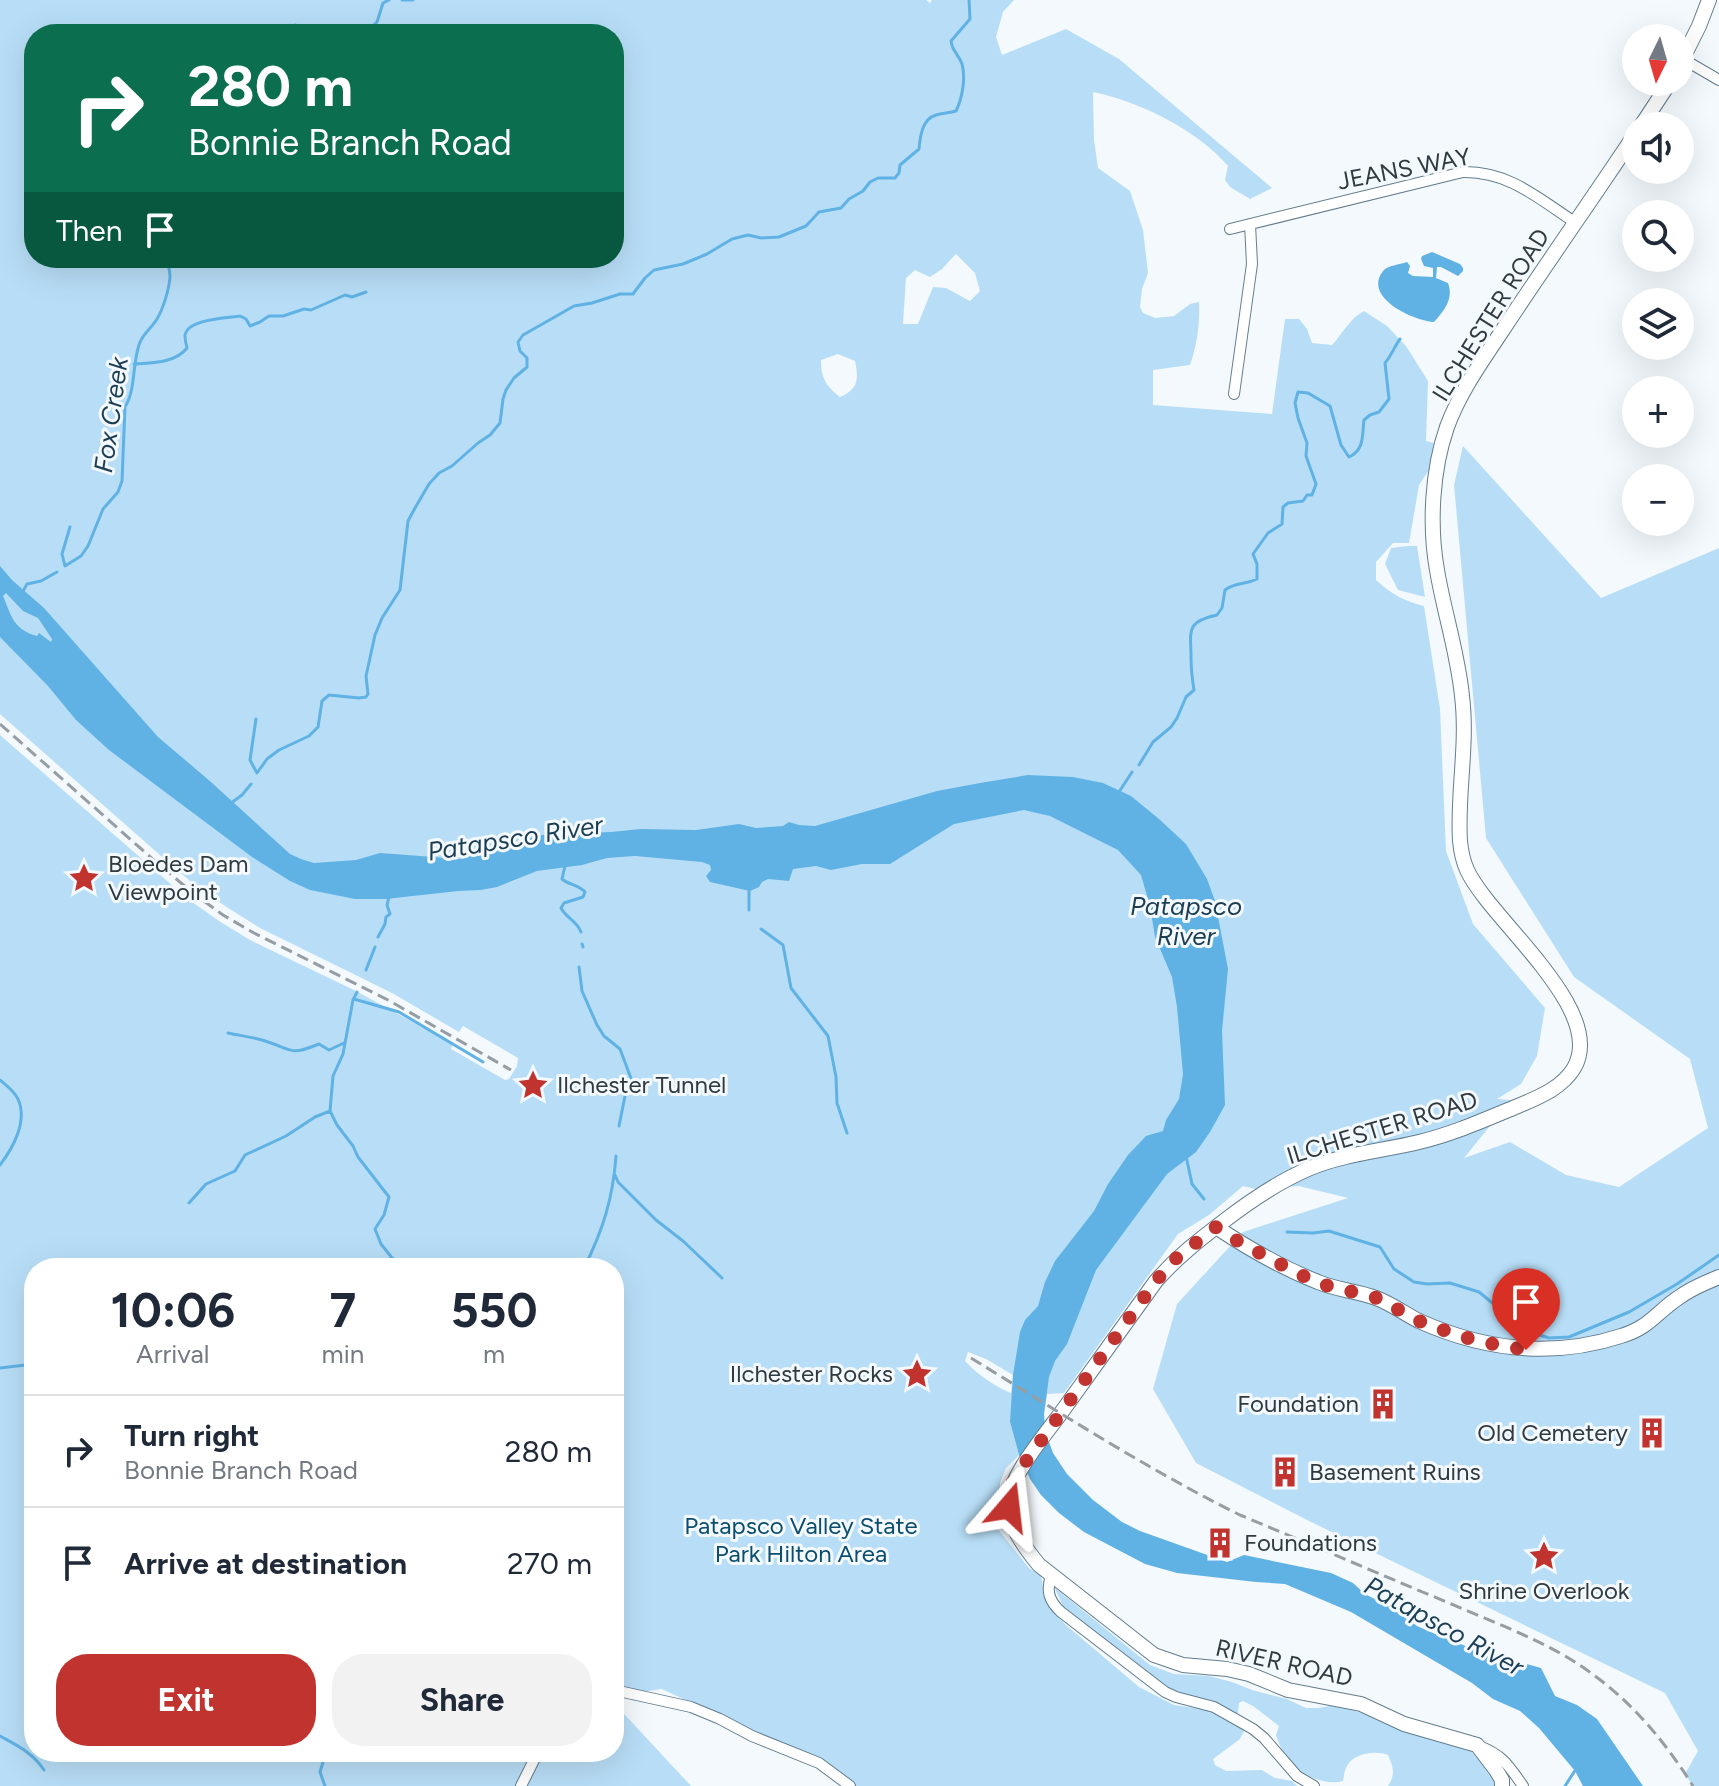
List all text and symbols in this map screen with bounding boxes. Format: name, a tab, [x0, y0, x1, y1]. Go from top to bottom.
north arrow	[1622, 24, 1694, 96]
map controls	[1622, 24, 1694, 536]
text: 280 m	[188, 53, 353, 120]
icon: right	[56, 56, 160, 160]
button: sound	[1622, 112, 1694, 184]
text: Bonnie Branch Road	[188, 121, 512, 164]
street label: JEANS WAY	[1335, 141, 1473, 196]
button: search	[1622, 200, 1694, 272]
icon: arrive	[138, 208, 182, 252]
text: Then	[56, 212, 122, 249]
street label: ILCHESTER ROAD	[1426, 223, 1555, 406]
button: layers	[1622, 288, 1694, 360]
water label: Fox Creek	[87, 354, 135, 475]
button: +	[1622, 376, 1694, 448]
button: −	[1622, 464, 1694, 536]
water label: Patapsco River	[425, 808, 606, 868]
place label: Bloedes Dam Viewpoint	[108, 849, 248, 906]
place icon: Bloedes Dam Viewpoint	[67, 861, 101, 895]
water label: Patapsco River	[1130, 890, 1242, 952]
place icon: Ilchester Tunnel	[516, 1068, 550, 1102]
place label: Ilchester Tunnel	[557, 1070, 726, 1099]
street label: ILCHESTER ROAD	[1283, 1085, 1481, 1170]
pin	[1492, 1268, 1560, 1350]
icon: arrive	[1504, 1280, 1548, 1324]
text: 10:06	[110, 1281, 235, 1339]
text: 7	[330, 1281, 356, 1339]
text: 550	[451, 1281, 538, 1339]
text: Arrival	[136, 1338, 210, 1370]
text: min	[322, 1338, 364, 1370]
text: m	[483, 1338, 505, 1370]
place icon: Ilchester Rocks	[900, 1357, 934, 1391]
place label: Ilchester Rocks	[730, 1359, 893, 1388]
building icon: Foundation	[1366, 1387, 1400, 1421]
place label: Foundation	[1237, 1389, 1359, 1418]
building icon: Old Cemetery	[1635, 1416, 1669, 1450]
text: Turn right	[124, 1417, 259, 1454]
place label: Old Cemetery	[1477, 1418, 1628, 1447]
icon: right	[56, 1429, 100, 1473]
text: 280 m	[505, 1433, 592, 1470]
text: Bonnie Branch Road	[124, 1454, 358, 1486]
building icon: Basement Ruins	[1268, 1455, 1302, 1489]
place label: Basement Ruins	[1309, 1457, 1481, 1486]
position arrow	[967, 1465, 1051, 1549]
park label: Patapsco Valley State Park Hilton Area	[684, 1511, 918, 1568]
building icon: Foundations	[1203, 1526, 1237, 1560]
place label: Foundations	[1244, 1528, 1377, 1557]
place icon: Shrine Overlook	[1527, 1539, 1561, 1573]
icon: arrive	[56, 1541, 100, 1585]
text: Arrive at destination	[124, 1545, 407, 1582]
text: 270 m	[507, 1545, 592, 1582]
water label: Patapsco River	[1359, 1569, 1530, 1684]
place label: Shrine Overlook	[1458, 1576, 1630, 1605]
street label: RIVER ROAD	[1213, 1633, 1355, 1692]
button: Exit	[56, 1654, 316, 1746]
button: Share	[332, 1654, 592, 1746]

